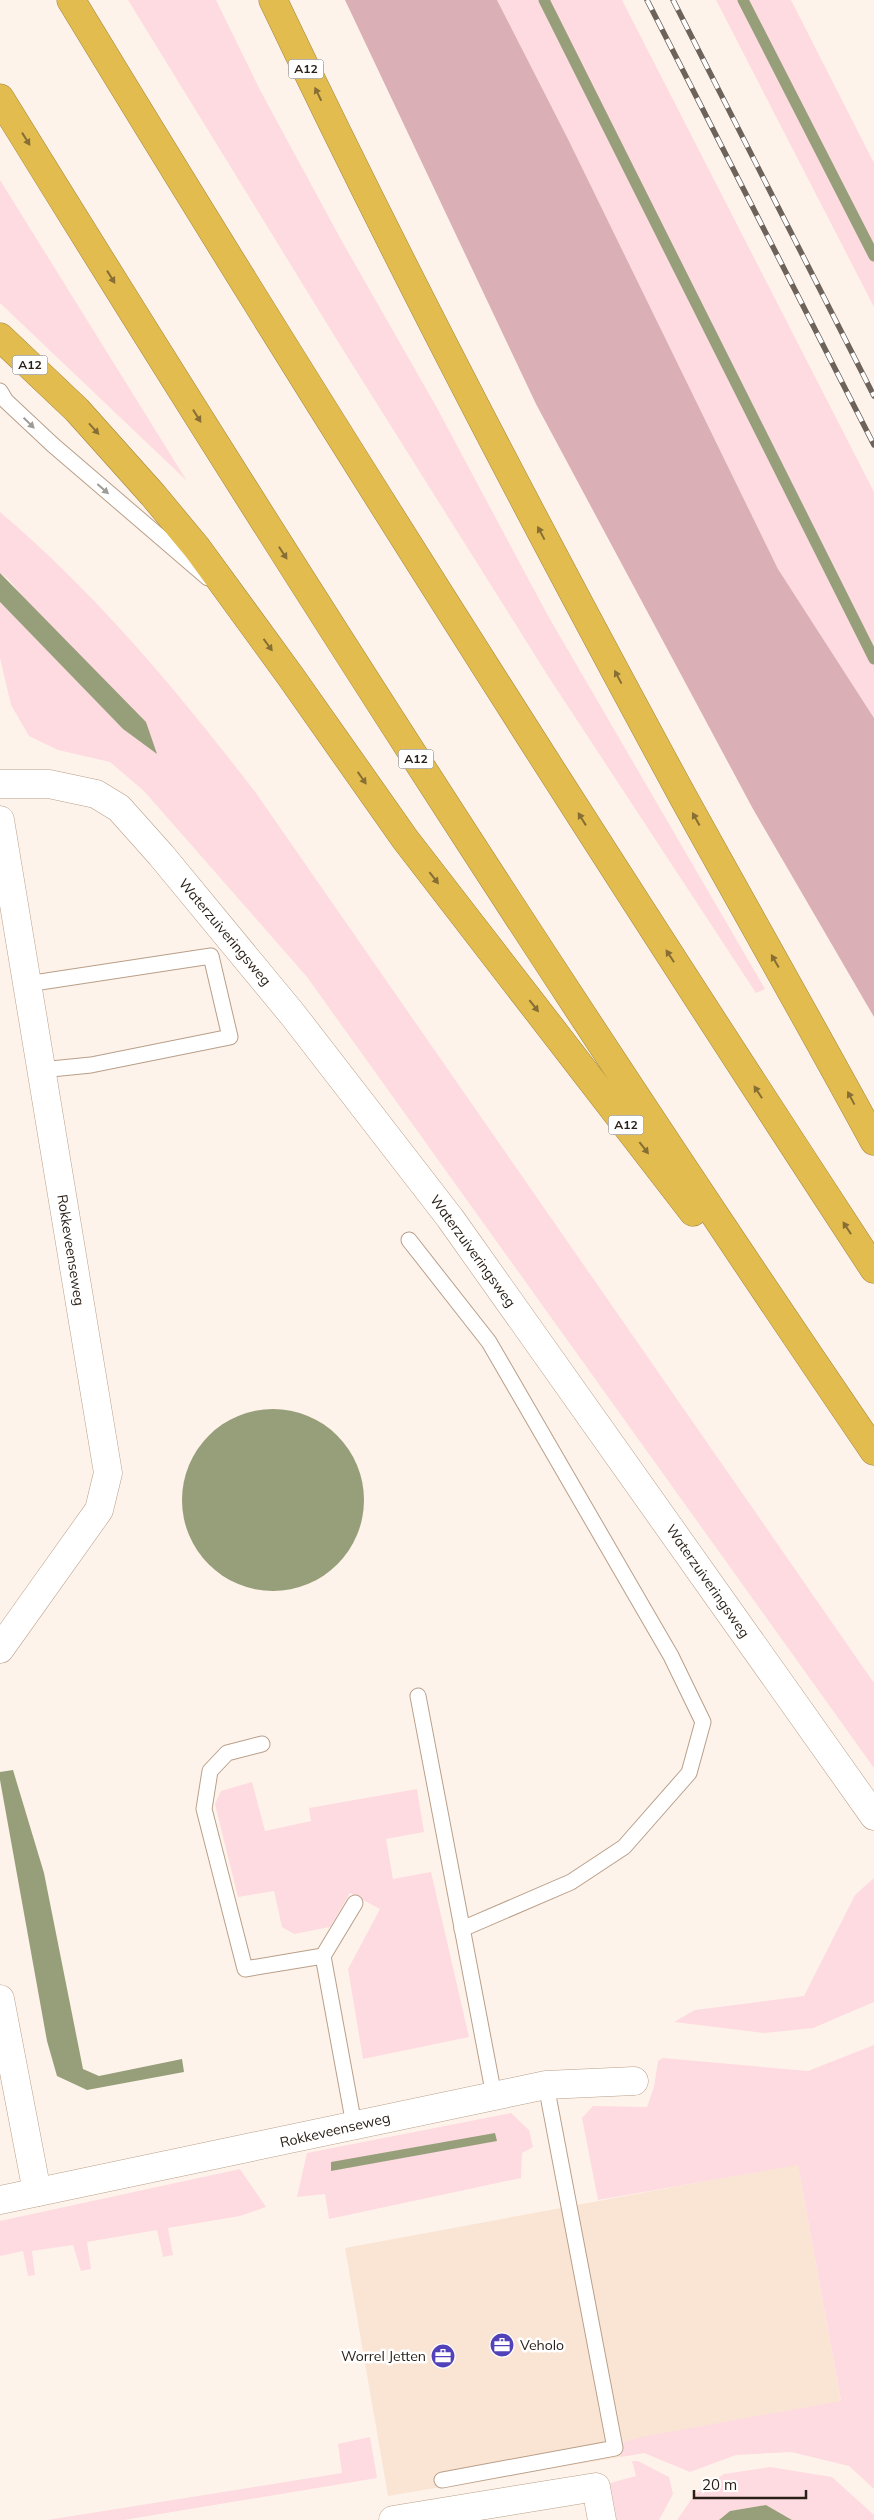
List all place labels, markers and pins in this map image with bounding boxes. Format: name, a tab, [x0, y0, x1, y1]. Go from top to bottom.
office icon: Veholo	[489, 2332, 515, 2358]
place label: Veholo	[520, 2336, 564, 2354]
office icon: Worrel Jetten	[430, 2343, 456, 2369]
place label: Worrel Jetten	[341, 2347, 426, 2365]

